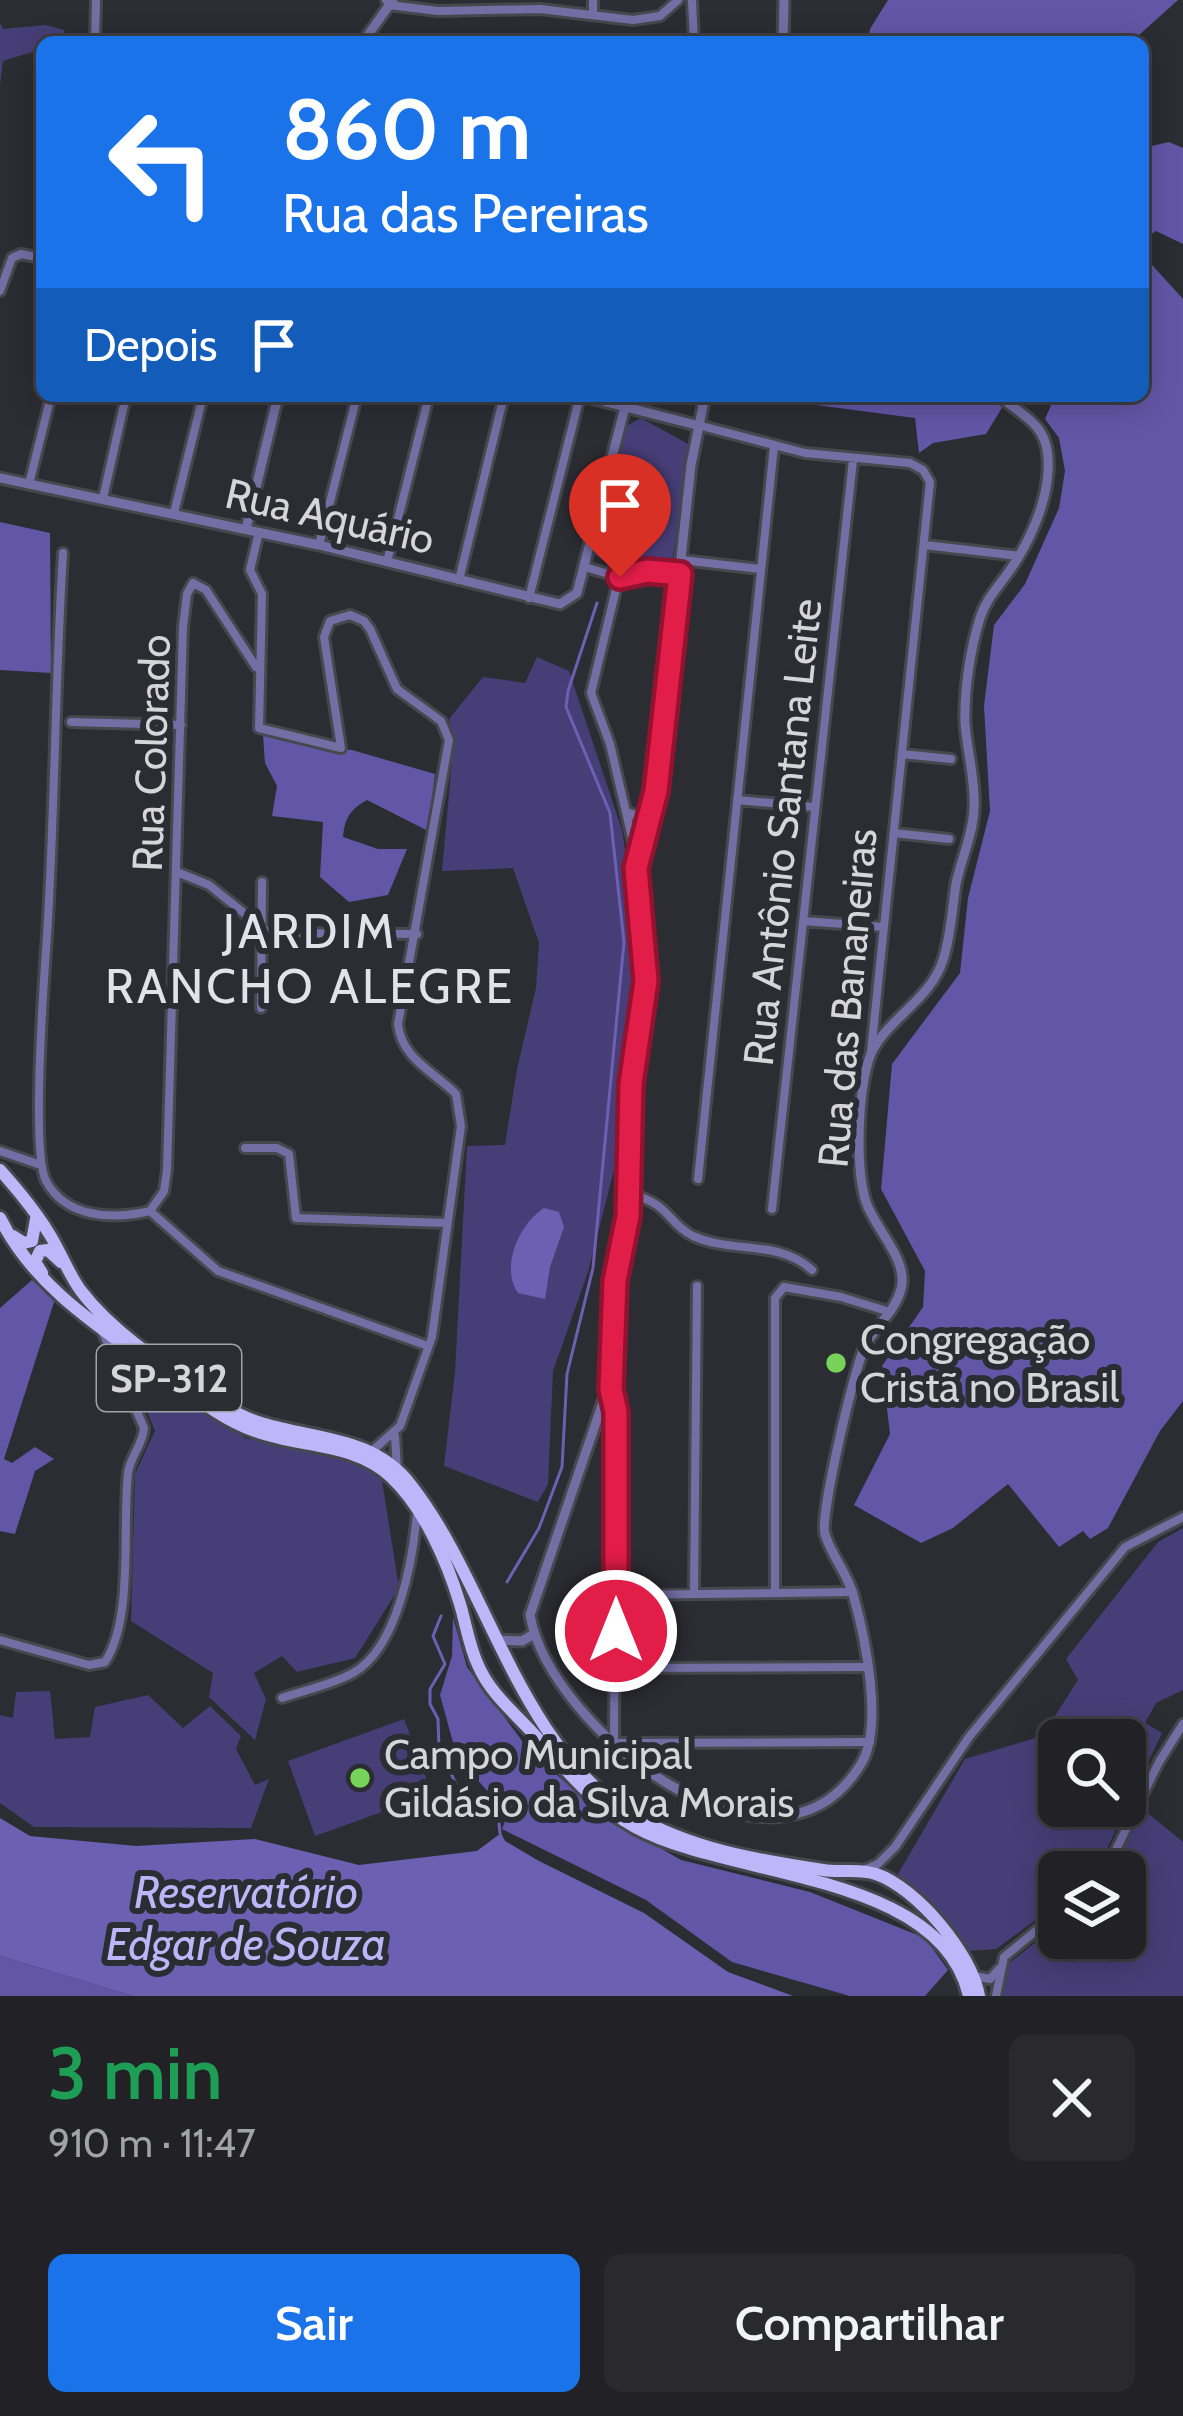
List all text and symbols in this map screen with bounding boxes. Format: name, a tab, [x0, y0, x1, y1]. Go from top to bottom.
text: 860 m	[282, 78, 531, 180]
icon: left	[84, 84, 240, 240]
text: Rua das Pereiras	[282, 180, 649, 246]
icon: arrive	[241, 312, 307, 378]
text: Depois	[84, 318, 217, 372]
pin	[569, 454, 671, 577]
street label: Rua Aquário	[221, 467, 439, 565]
icon: arrive	[587, 472, 653, 538]
street label: Rua Antônio Santana Leite	[732, 596, 832, 1068]
street label: Rua Colorado	[121, 634, 181, 872]
street label: Rua das Bananeiras	[806, 826, 888, 1170]
district label: JARDIM RANCHO ALEGRE	[105, 902, 515, 1015]
place label: Congregação Cristã no Brasil	[860, 1313, 1119, 1413]
road number: SP-312	[97, 1345, 241, 1411]
marker: Congregação Cristã no Brasil	[823, 1350, 849, 1376]
position arrow	[553, 1568, 679, 1694]
map controls	[1038, 1719, 1146, 1959]
button: search	[1038, 1719, 1146, 1827]
place label: Campo Municipal Gildásio da Silva Morais	[384, 1728, 795, 1828]
marker: Campo Municipal Gildásio da Silva Morais	[347, 1765, 373, 1791]
button: layers	[1038, 1851, 1146, 1959]
water label: Reservatório Edgar de Souza	[106, 1865, 386, 1971]
text: 3 min	[48, 2030, 222, 2117]
button: close	[1009, 2035, 1135, 2161]
text: 910 m · 11:47	[48, 2119, 256, 2167]
button: Sair	[48, 2254, 580, 2392]
button: Compartilhar	[604, 2254, 1135, 2392]

